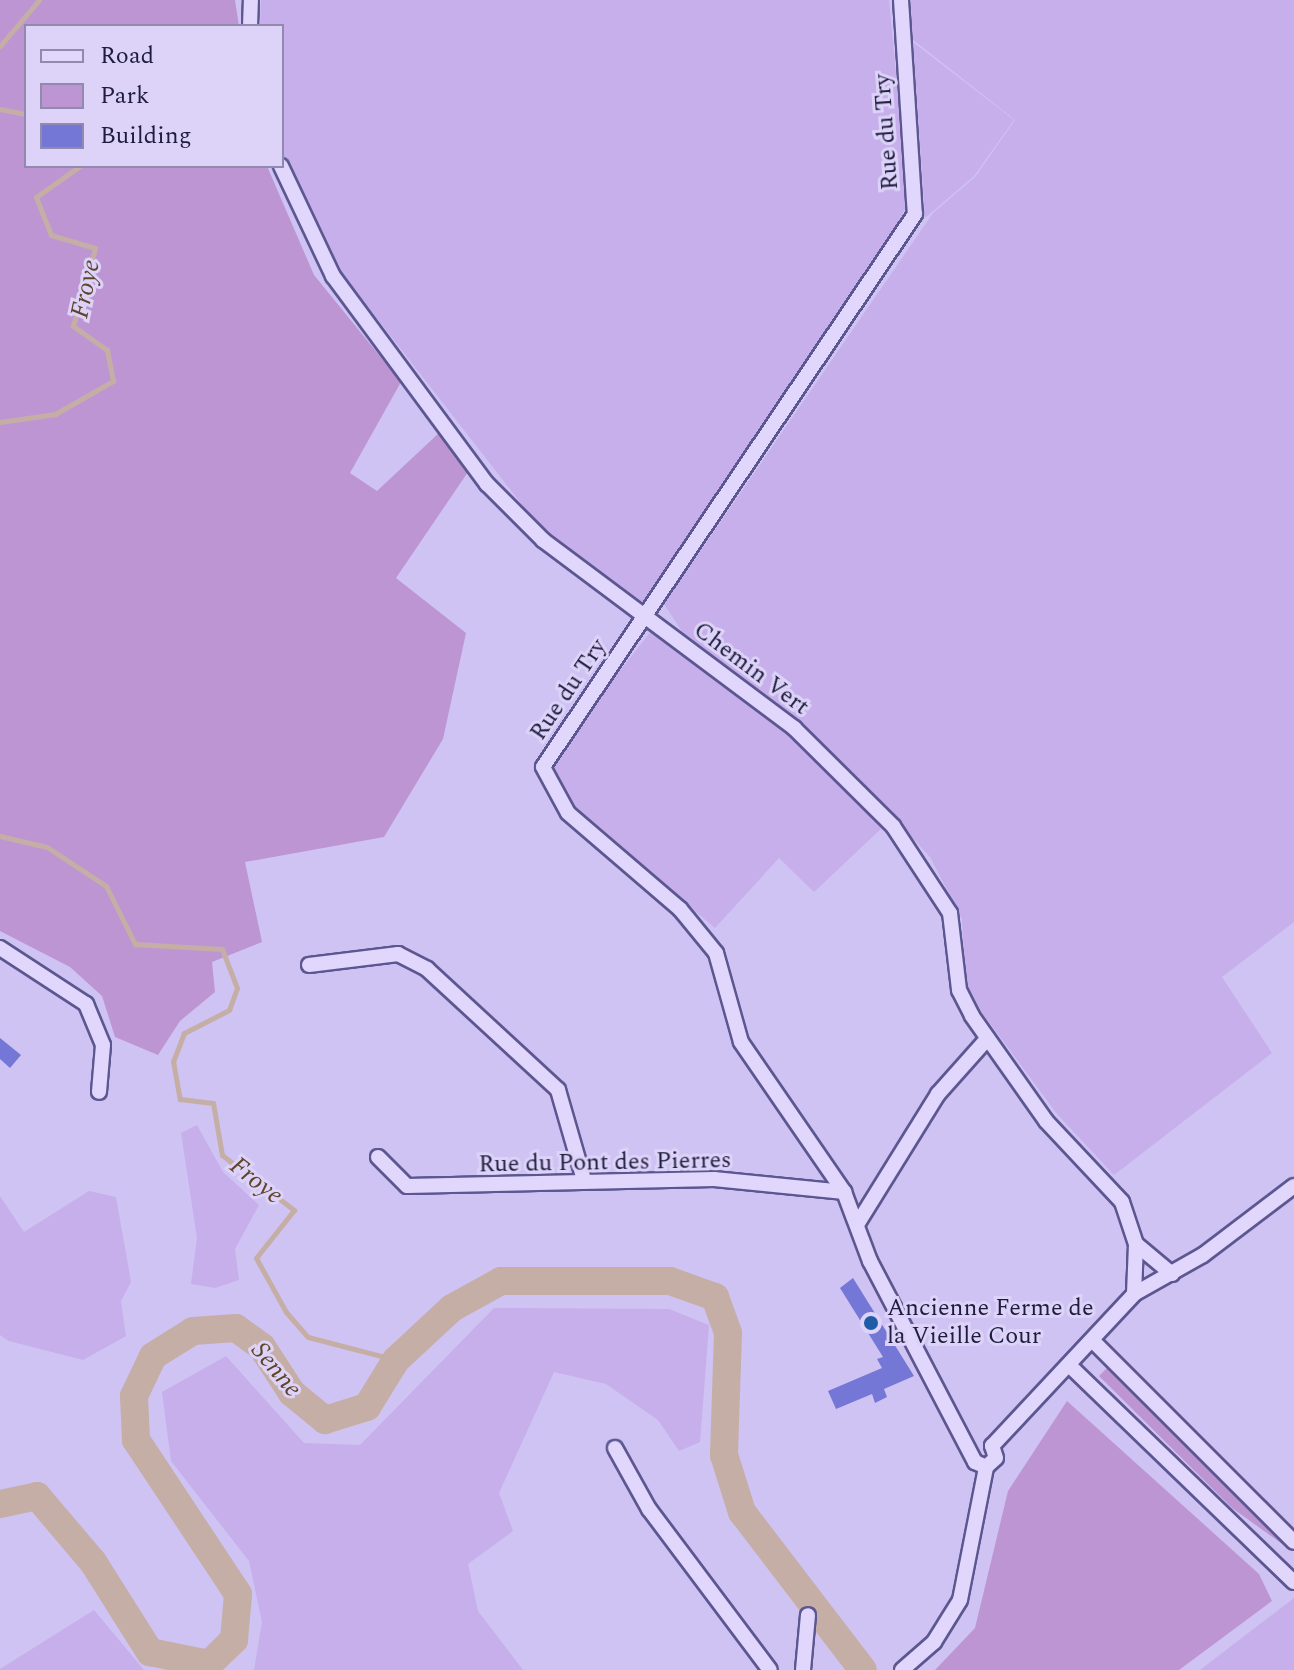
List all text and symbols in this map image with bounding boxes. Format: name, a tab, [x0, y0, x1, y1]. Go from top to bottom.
legend	[24, 24, 284, 168]
text: Road	[100, 38, 154, 74]
street label: Rue du Try	[869, 73, 905, 191]
text: Park	[100, 78, 150, 114]
text: Building	[100, 118, 192, 154]
water label: Froye	[65, 257, 107, 321]
street label: Chemin Vert	[688, 616, 814, 722]
street label: Rue du Try	[525, 634, 613, 746]
street label: Rue du Pont des Pierres	[478, 1146, 732, 1180]
water label: Froye	[223, 1150, 289, 1212]
place label: Ancienne Ferme de la Vieille Cour	[887, 1295, 1094, 1351]
marker: Ancienne Ferme de la Vieille Cour	[862, 1314, 880, 1332]
water label: Senne	[244, 1336, 308, 1404]

